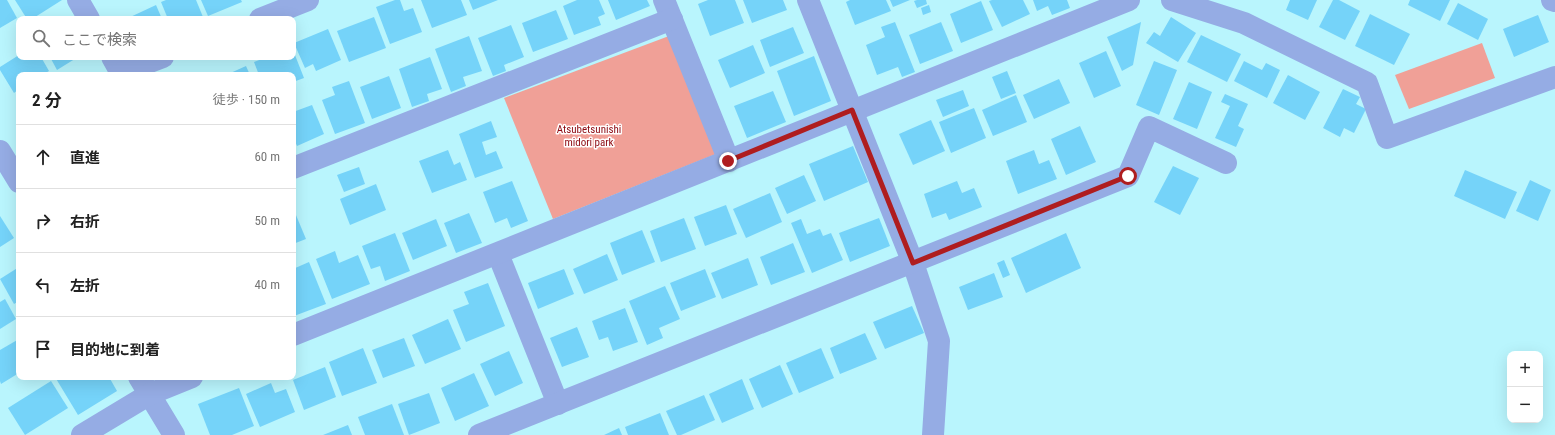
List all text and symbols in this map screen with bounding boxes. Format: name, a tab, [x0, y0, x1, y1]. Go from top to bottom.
search box	[16, 16, 296, 60]
icon: search	[30, 27, 52, 49]
text: ここで検索	[62, 31, 137, 49]
text: 2 分	[32, 90, 62, 110]
text: 徒歩 · 150 m	[213, 92, 280, 107]
park label: Atsubetsunishi midori park	[557, 123, 621, 149]
icon: ahead	[32, 146, 54, 168]
text: 直進	[70, 149, 100, 167]
text: 60 m	[254, 149, 280, 164]
route end	[719, 152, 737, 170]
route start	[1119, 167, 1137, 185]
icon: right	[32, 210, 54, 232]
text: 右折	[70, 213, 100, 231]
text: 50 m	[254, 213, 280, 228]
icon: left	[32, 274, 54, 296]
text: 左折	[70, 277, 100, 295]
text: 40 m	[254, 277, 280, 292]
icon: arrive	[32, 338, 54, 360]
text: 目的地に到着	[70, 341, 160, 359]
map controls	[1507, 351, 1543, 423]
button: +	[1507, 351, 1543, 387]
button: −	[1507, 387, 1543, 423]

